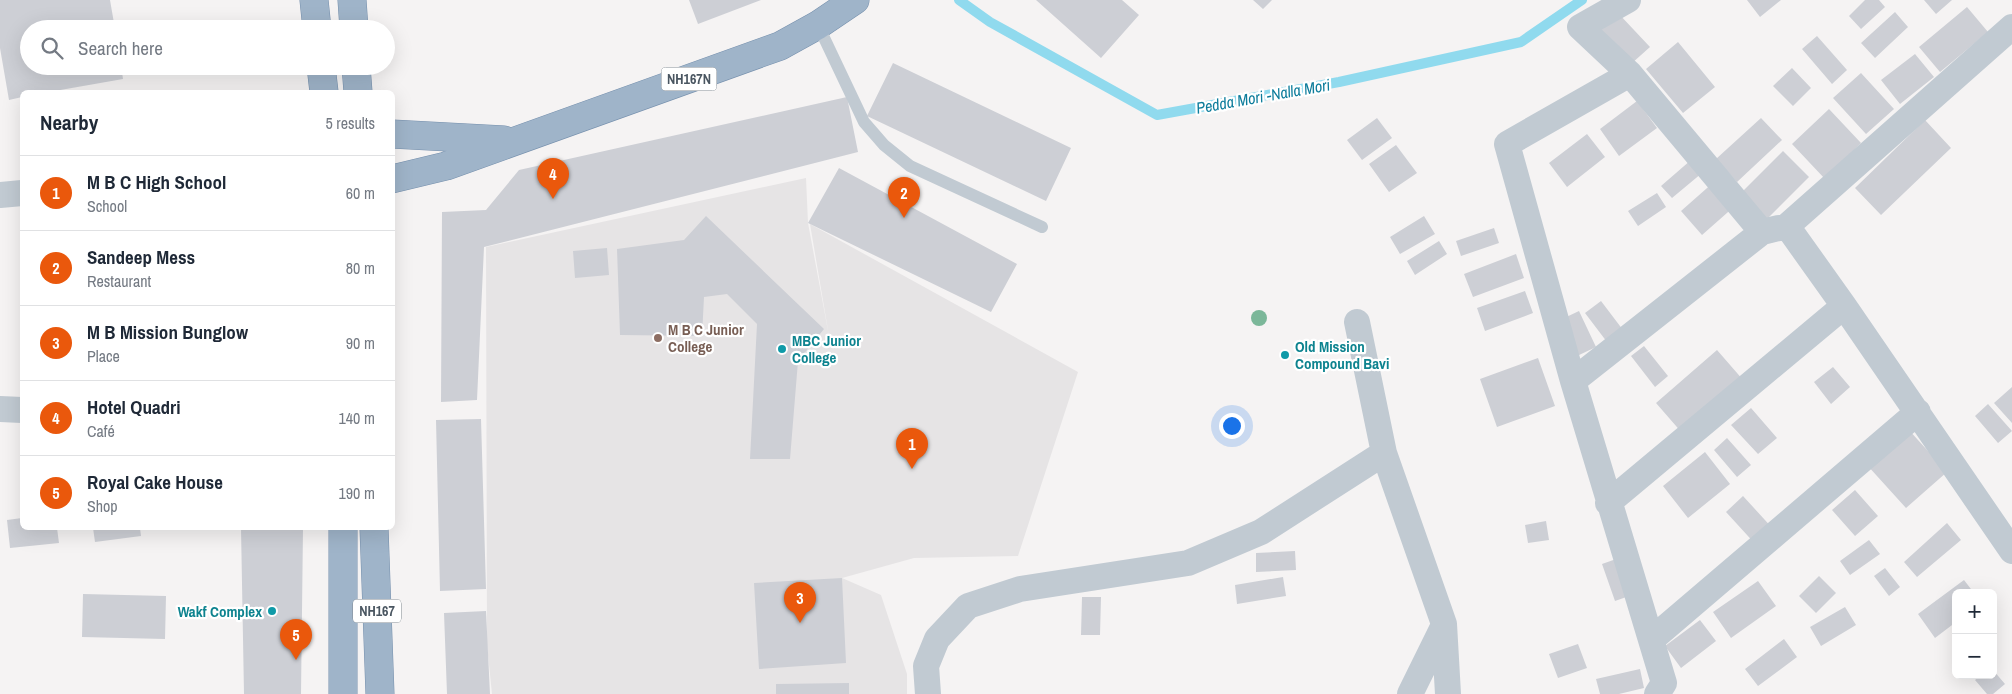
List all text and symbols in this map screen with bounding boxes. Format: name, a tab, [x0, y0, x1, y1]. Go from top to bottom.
search box	[20, 20, 395, 75]
icon: search	[38, 34, 66, 62]
text: Search here	[78, 35, 163, 61]
road number: NH167N	[662, 68, 716, 90]
water label: Pedda Mori -Nalla Mori	[1194, 73, 1332, 119]
text: Nearby	[40, 108, 98, 137]
text: 5 results	[325, 112, 375, 134]
pin: 4	[537, 158, 569, 199]
text: M B C High School	[87, 169, 226, 195]
pin: 2	[888, 177, 920, 218]
text: 1	[52, 182, 60, 204]
text: 60 m	[346, 182, 375, 204]
text: School	[87, 195, 127, 217]
text: Sandeep Mess	[87, 244, 195, 270]
text: 2	[52, 257, 60, 279]
text: 80 m	[346, 257, 375, 279]
text: Restaurant	[87, 270, 151, 292]
text: M B Mission Bunglow	[87, 319, 248, 345]
place label: M B C Junior College	[668, 319, 744, 357]
place label: MBC Junior College	[792, 330, 861, 368]
text: 3	[52, 332, 60, 354]
text: 90 m	[346, 332, 375, 354]
marker: M B C Junior College	[652, 332, 664, 344]
place label: Old Mission Compound Bavi	[1295, 336, 1389, 374]
marker: MBC Junior College	[776, 343, 788, 355]
text: Place	[87, 345, 120, 367]
marker: Old Mission Compound Bavi	[1279, 349, 1291, 361]
text: Hotel Quadri	[87, 394, 181, 420]
text: 4	[52, 407, 60, 429]
text: 140 m	[339, 407, 375, 429]
your location	[1219, 413, 1245, 439]
text: Café	[87, 420, 115, 442]
pin: 1	[896, 428, 928, 469]
text: Royal Cake House	[87, 469, 223, 495]
text: 5	[52, 482, 60, 504]
text: 190 m	[339, 482, 375, 504]
text: Shop	[87, 495, 118, 517]
pin: 3	[784, 582, 816, 623]
map controls	[1952, 589, 1997, 679]
button: +	[1952, 589, 1997, 634]
road number: NH167	[353, 600, 401, 622]
place label: Wakf Complex	[178, 601, 262, 622]
marker: Wakf Complex	[266, 605, 278, 617]
pin: 5	[280, 619, 312, 660]
button: −	[1952, 634, 1997, 679]

